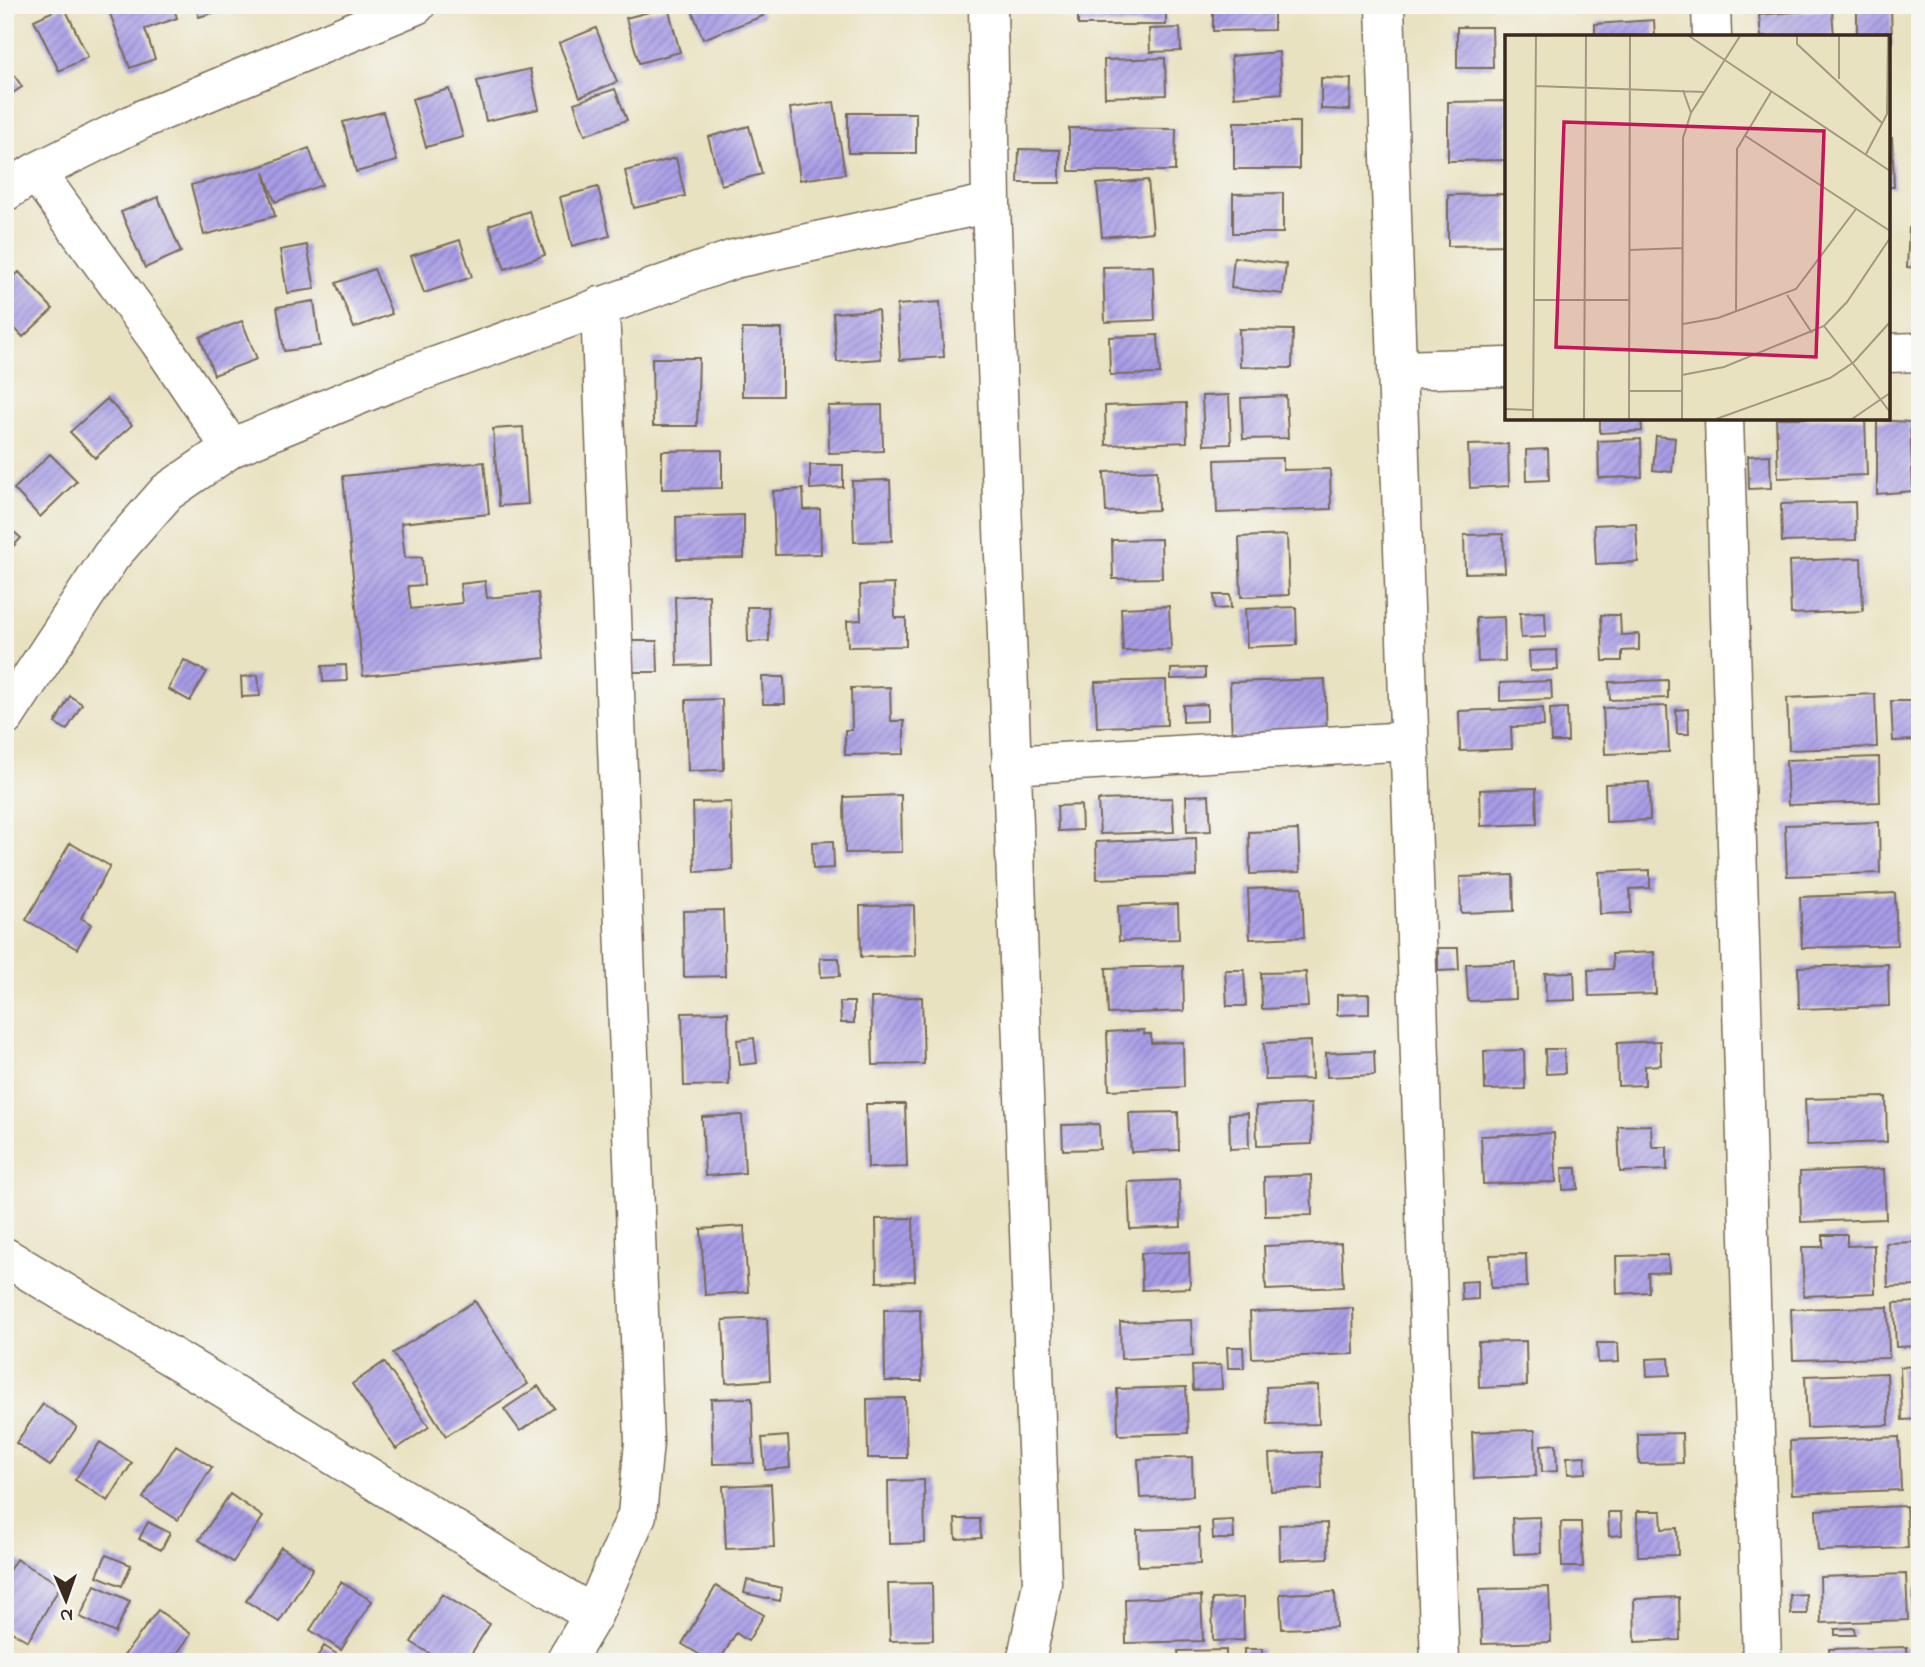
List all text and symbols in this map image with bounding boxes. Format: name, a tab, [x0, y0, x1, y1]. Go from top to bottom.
inset map	[1505, 35, 1890, 420]
north arrow	[32, 1566, 102, 1636]
text: N	[59, 1601, 73, 1628]

